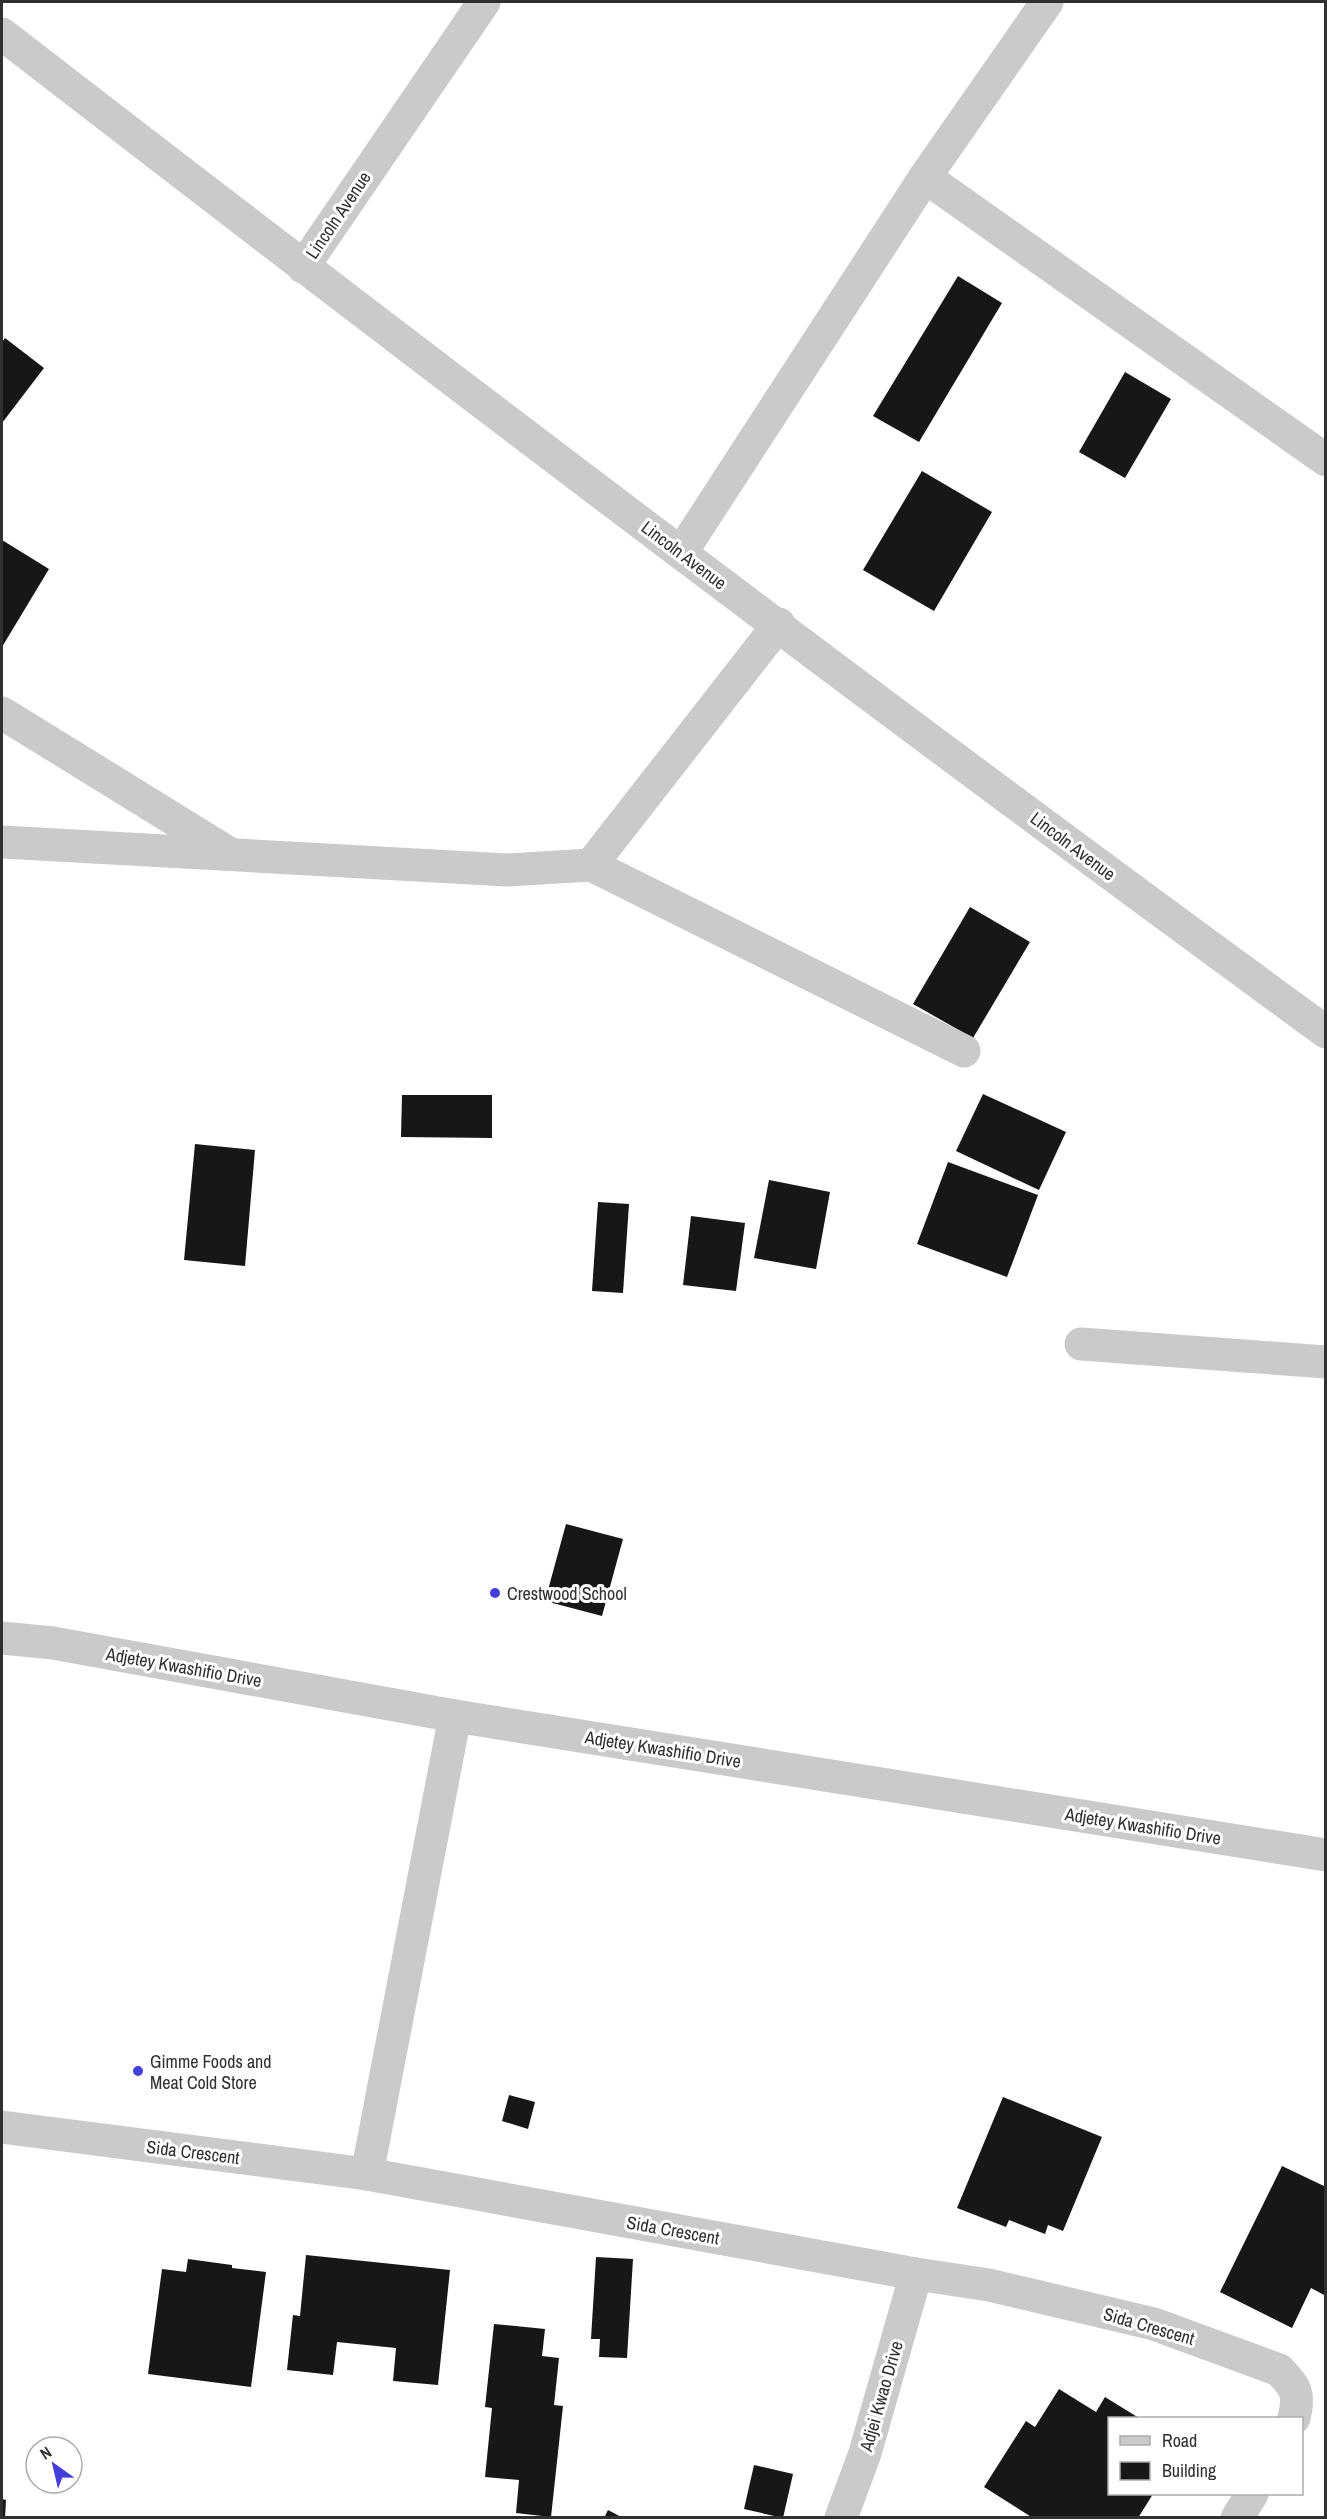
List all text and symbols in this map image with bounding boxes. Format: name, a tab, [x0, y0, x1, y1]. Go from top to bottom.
street label: Lincoln Avenue	[299, 166, 377, 264]
street label: Lincoln Avenue	[636, 515, 732, 595]
street label: Lincoln Avenue	[1025, 806, 1121, 886]
place label: Crestwood School	[507, 1581, 627, 1606]
marker: Crestwood School	[488, 1586, 502, 1600]
street label: Adjetey Kwashifio Drive	[103, 1641, 264, 1693]
street label: Adjetey Kwashifio Drive	[582, 1724, 743, 1774]
street label: Adjetey Kwashifio Drive	[1062, 1801, 1223, 1851]
place label: Gimme Foods and Meat Cold Store	[150, 2049, 272, 2095]
marker: Gimme Foods and Meat Cold Store	[131, 2064, 145, 2078]
street label: Sida Crescent	[145, 2134, 241, 2170]
street label: Sida Crescent	[625, 2210, 721, 2250]
street label: Sida Crescent	[1101, 2301, 1197, 2351]
street label: Adjei Kwao Drive	[853, 2338, 909, 2455]
legend	[1108, 2417, 1303, 2495]
text: Road	[1162, 2428, 1197, 2453]
north arrow	[24, 2435, 84, 2495]
text: N	[36, 2441, 56, 2464]
text: Building	[1162, 2458, 1217, 2483]

